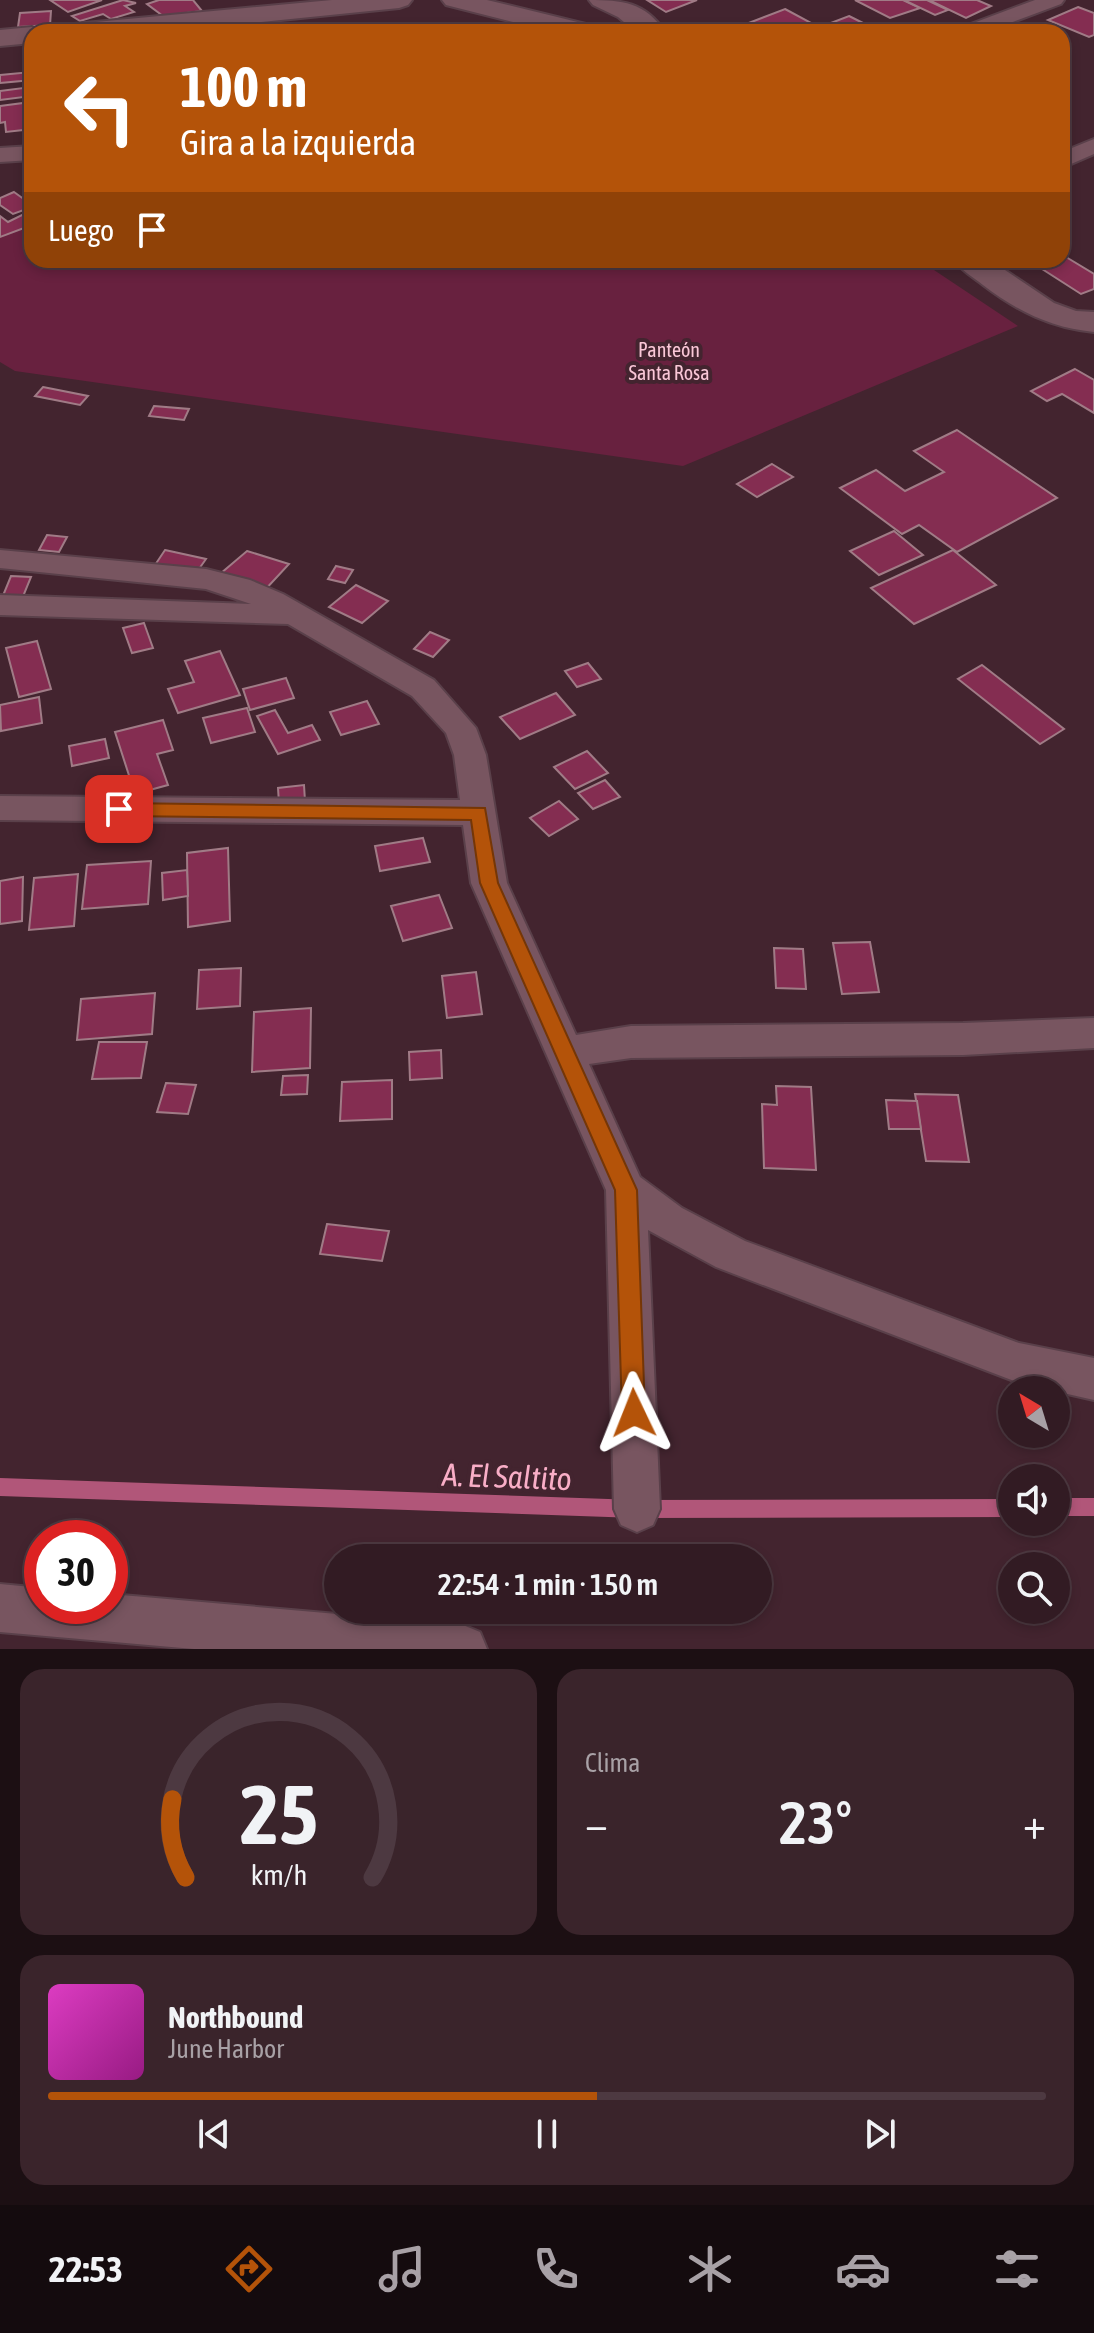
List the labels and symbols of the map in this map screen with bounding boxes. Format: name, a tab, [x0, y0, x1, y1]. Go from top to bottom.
park label: Panteón Santa Rosa	[629, 338, 709, 384]
pin	[85, 775, 153, 843]
position arrow	[592, 1371, 676, 1455]
north arrow	[998, 1376, 1070, 1448]
water label: A. El Saltito	[441, 1456, 572, 1497]
speed limit sign: 30	[24, 1520, 128, 1624]

